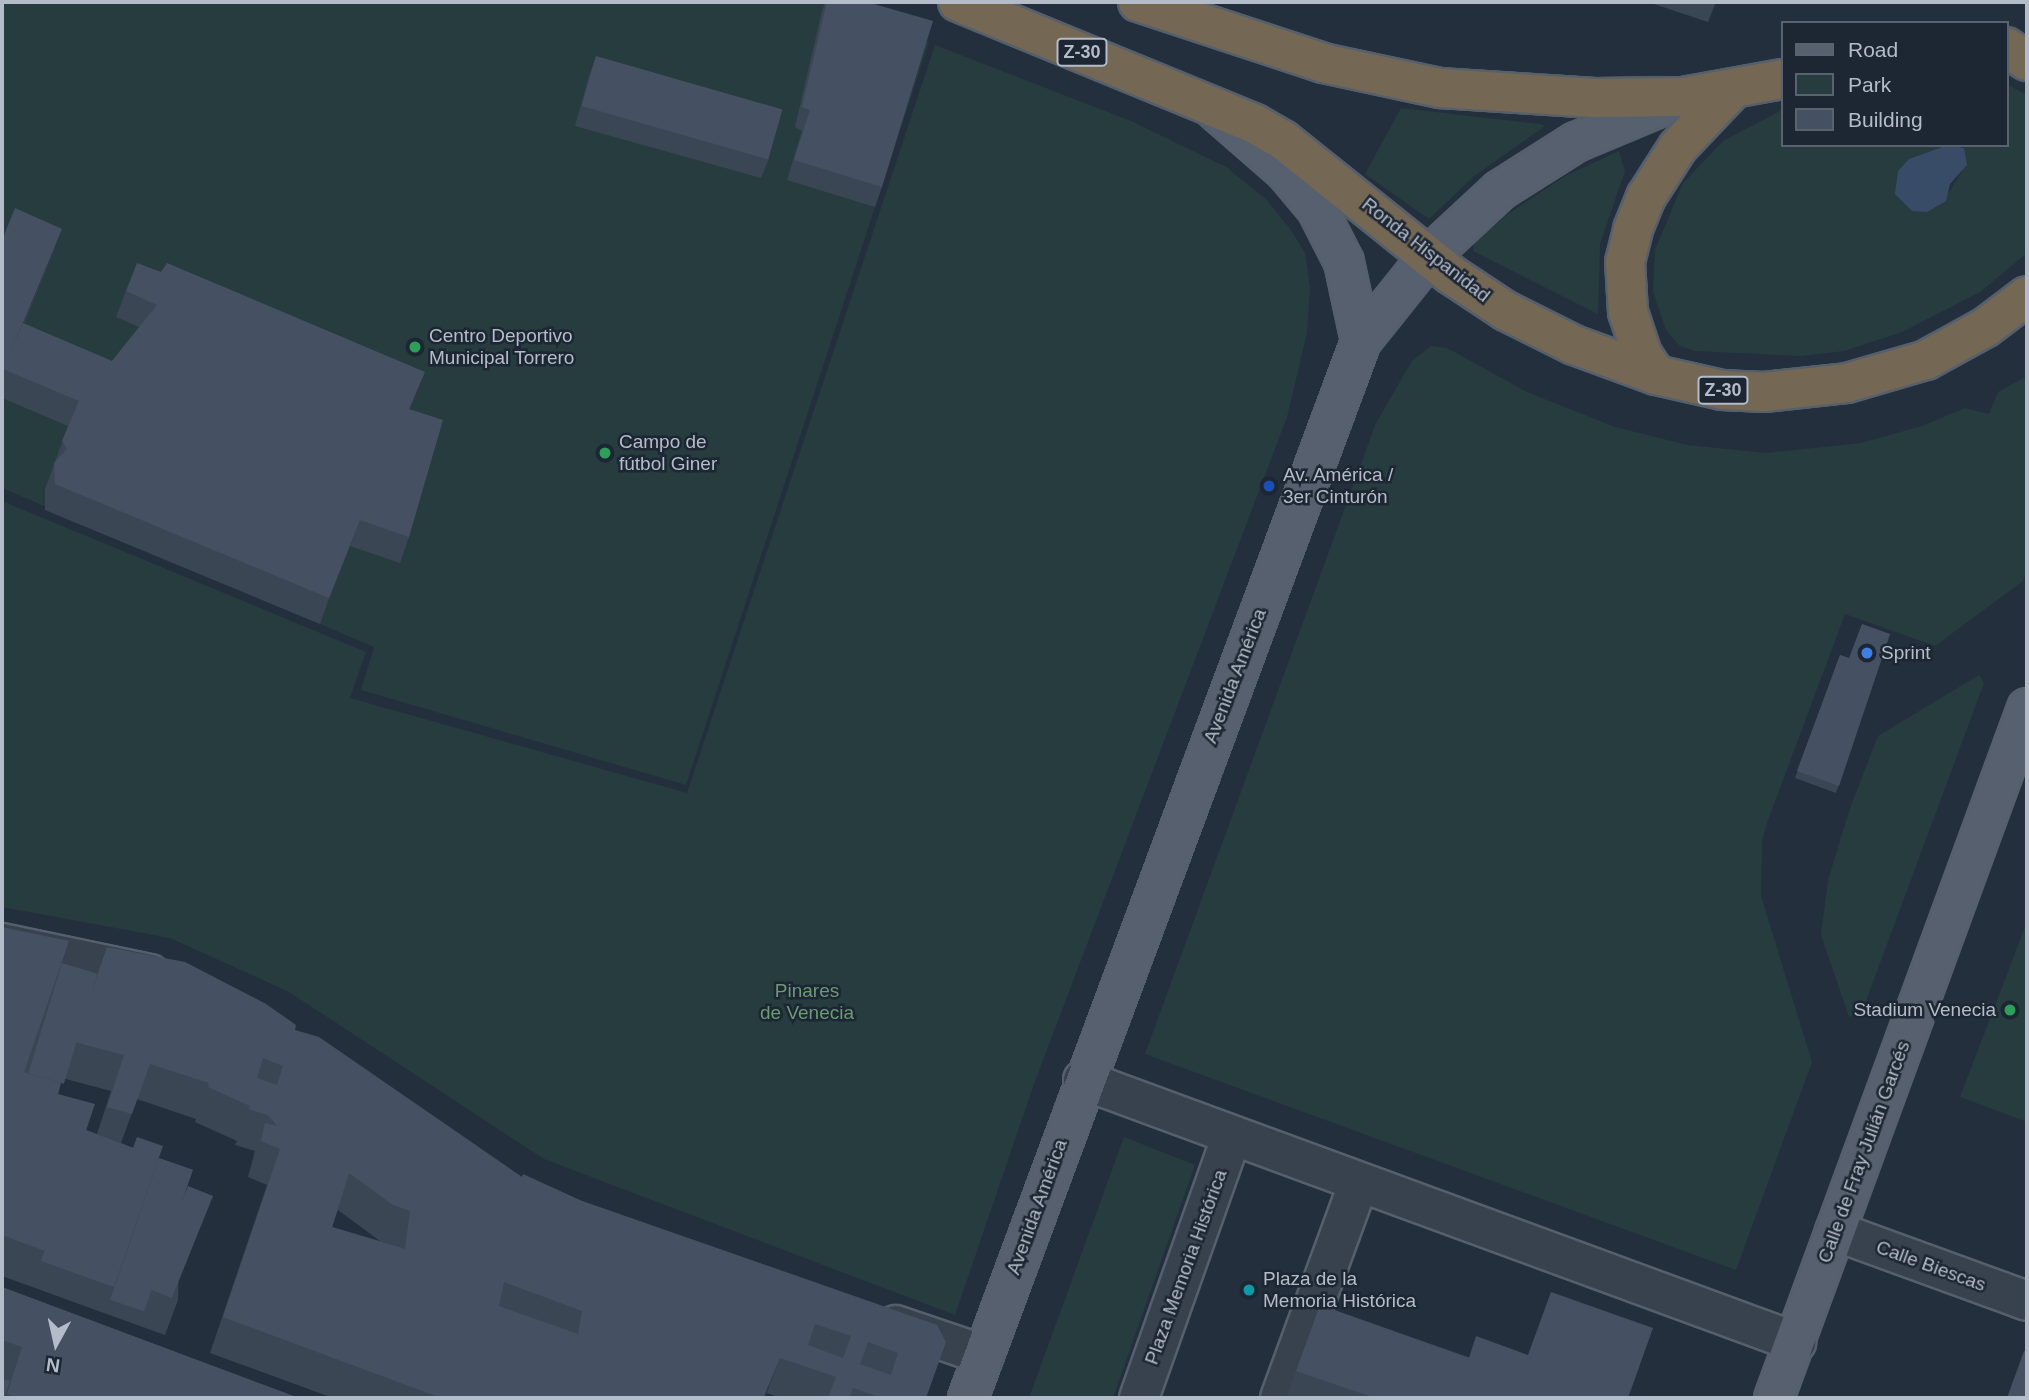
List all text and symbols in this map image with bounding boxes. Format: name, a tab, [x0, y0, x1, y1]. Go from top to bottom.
legend	[1780, 21, 2008, 147]
road number: Z-30	[1056, 38, 1108, 66]
text: Road	[1848, 38, 1898, 61]
text: Park	[1848, 73, 1891, 96]
text: Building	[1848, 108, 1923, 131]
street label: Ronda Hispanidad	[1357, 193, 1495, 307]
place label: Centro Deportivo Municipal Torrero	[429, 325, 575, 369]
marker: Centro Deportivo Municipal Torrero	[407, 339, 423, 355]
road number: Z-30	[1697, 376, 1749, 404]
place label: Campo de fútbol Giner	[619, 431, 717, 475]
marker: Campo de fútbol Giner	[597, 445, 613, 461]
place label: Av. América / 3er Cinturón	[1283, 464, 1394, 508]
marker: Av. América / 3er Cinturón	[1261, 478, 1277, 494]
street label: Avenida América	[1199, 605, 1271, 747]
place label: Sprint	[1881, 642, 1931, 664]
marker: Sprint	[1859, 645, 1875, 661]
park label: Pinares de Venecia	[760, 980, 854, 1024]
place label: Stadium Venecia	[1853, 999, 1996, 1021]
marker: Stadium Venecia	[2002, 1002, 2018, 1018]
street label: Calle de Fray Julián Garcés	[1813, 1038, 1915, 1266]
street label: Avenida América	[1002, 1136, 1072, 1278]
street label: Plaza Memoria Histórica	[1140, 1166, 1232, 1368]
street label: Calle Biescas	[1873, 1236, 1989, 1296]
place label: Plaza de la Memoria Histórica	[1263, 1268, 1416, 1312]
marker: Plaza de la Memoria Histórica	[1241, 1282, 1257, 1298]
north arrow	[21, 1309, 91, 1379]
text: N	[45, 1354, 61, 1377]

